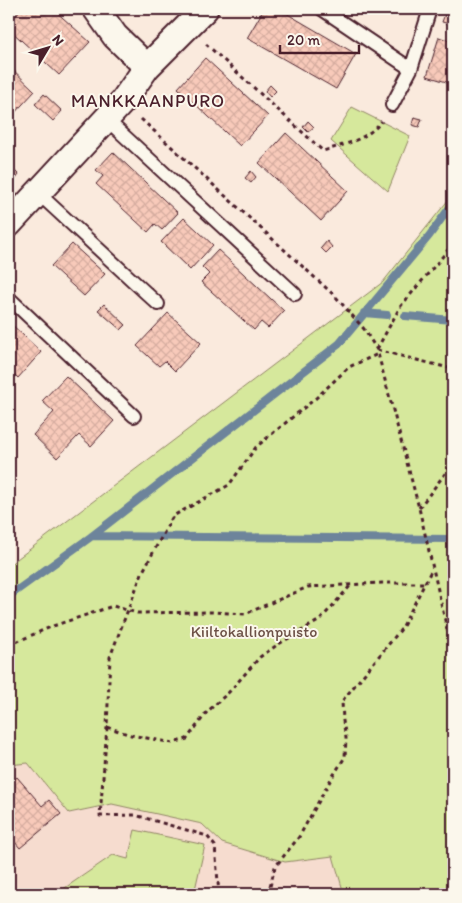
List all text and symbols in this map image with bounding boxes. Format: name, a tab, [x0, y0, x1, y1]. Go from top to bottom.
north arrow	[22, 22, 72, 72]
scale bar	[280, 22, 358, 54]
text: N	[48, 31, 67, 49]
text: 20 m	[287, 31, 321, 49]
district label: MANKKAANPURO	[71, 90, 225, 112]
park label: Kiiltokallionpuisto	[191, 622, 317, 641]

